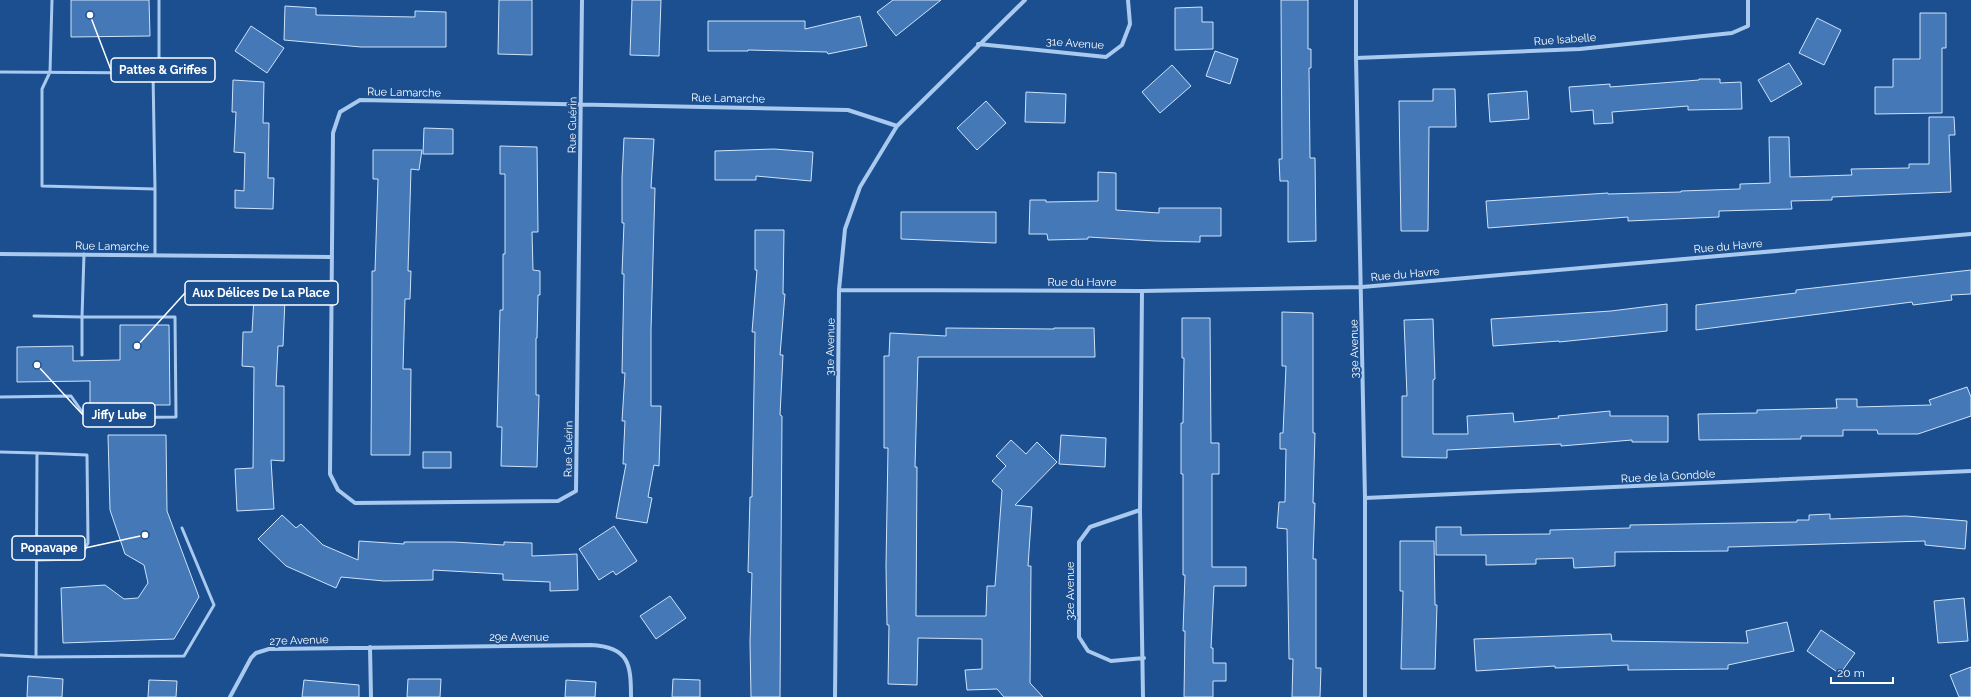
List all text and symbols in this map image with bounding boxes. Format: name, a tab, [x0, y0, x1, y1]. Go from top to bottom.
street label: Rue Isabelle	[1533, 31, 1597, 48]
street label: 31e Avenue	[1046, 35, 1105, 52]
callout: Pattes & Griffes	[111, 58, 215, 82]
text: Pattes & Griffes	[119, 63, 207, 77]
street label: Rue Lamarche	[367, 85, 442, 100]
street label: Rue Lamarche	[691, 91, 766, 106]
street label: Rue Guérin	[566, 97, 579, 153]
street label: Rue du Havre	[1693, 237, 1763, 256]
street label: Rue Lamarche	[75, 239, 150, 254]
street label: Rue du Havre	[1370, 265, 1440, 284]
street label: Rue du Havre	[1048, 276, 1117, 289]
callout: Aux Délices De La Place	[185, 281, 338, 305]
text: Aux Délices De La Place	[192, 286, 330, 300]
street label: 31e Avenue	[823, 317, 838, 376]
street label: 33e Avenue	[1347, 319, 1362, 379]
callout: Jiffy Lube	[83, 403, 155, 427]
text: Jiffy Lube	[91, 408, 147, 422]
street label: Rue Guérin	[562, 421, 575, 477]
street label: Rue de la Gondole	[1621, 468, 1716, 485]
callout: Popavape	[12, 536, 85, 560]
text: Popavape	[21, 541, 78, 555]
street label: 32e Avenue	[1064, 561, 1077, 621]
street label: 29e Avenue	[489, 631, 549, 644]
street label: 27e Avenue	[269, 633, 329, 648]
scale bar	[1831, 659, 1893, 685]
text: 20 m	[1837, 666, 1865, 680]

